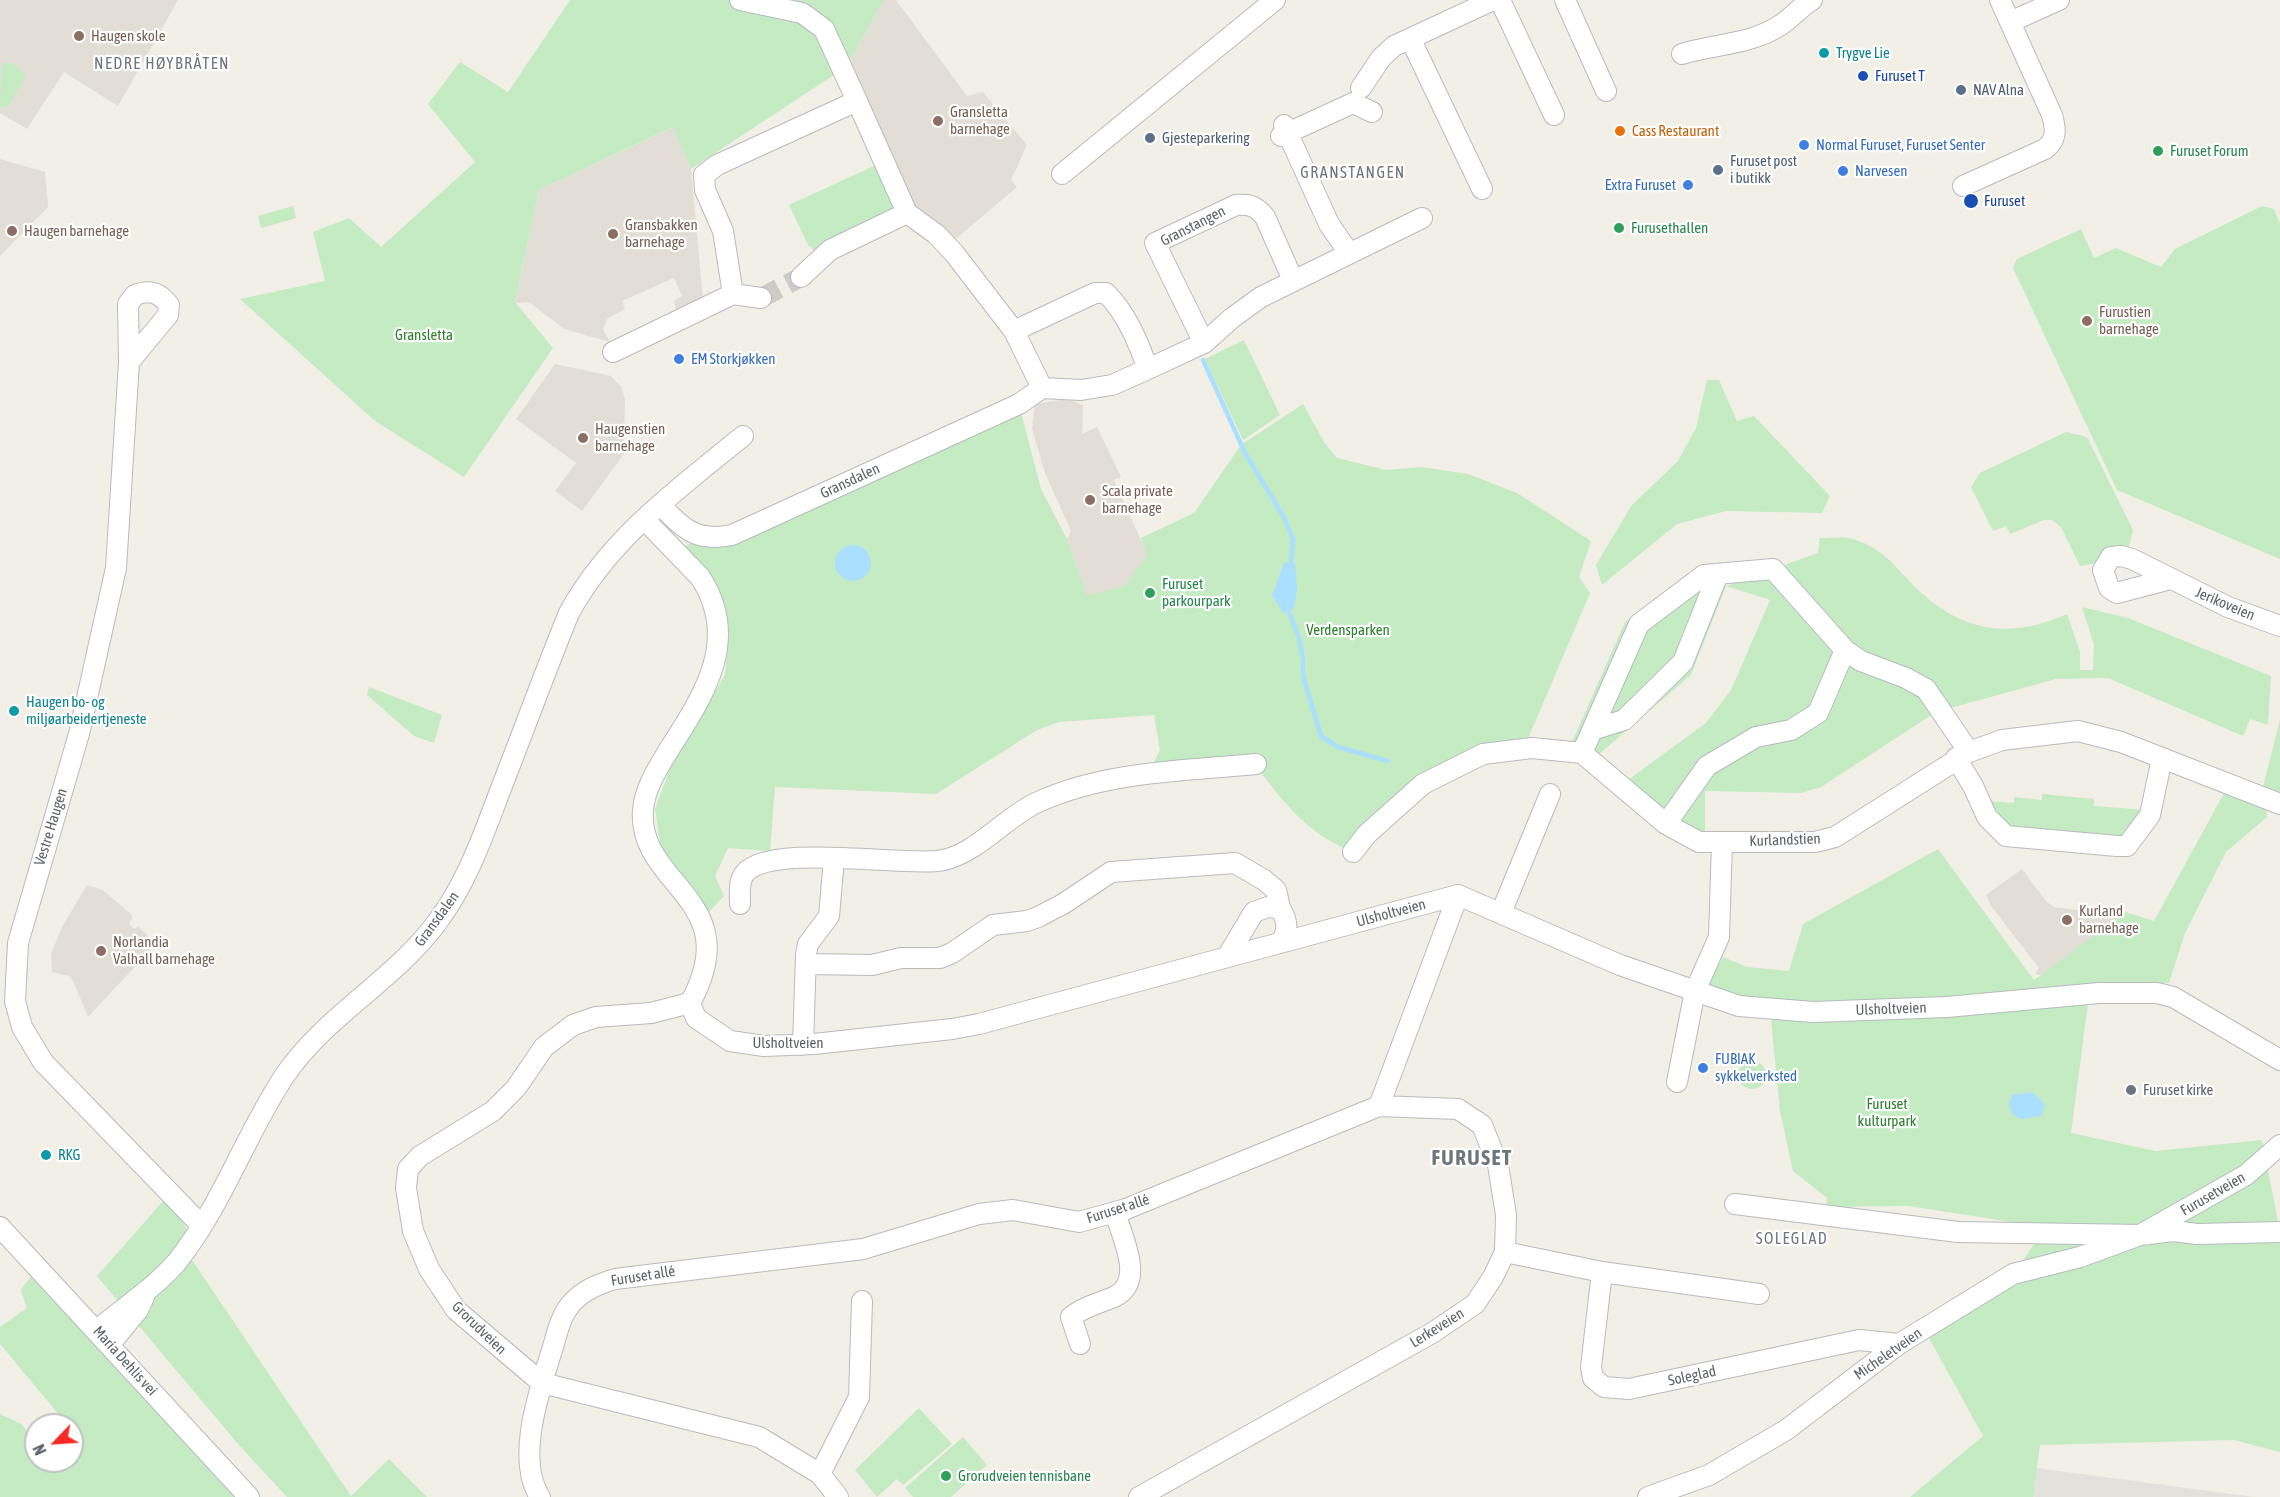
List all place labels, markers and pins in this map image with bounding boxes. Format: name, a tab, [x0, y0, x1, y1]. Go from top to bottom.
place label: Haugen skole	[91, 27, 166, 45]
marker: Haugen skole	[72, 29, 86, 43]
place label: Trygve Lie	[1836, 44, 1890, 62]
marker: Trygve Lie	[1817, 46, 1831, 60]
place label: Furuset T	[1875, 67, 1925, 85]
marker: Furuset T	[1856, 69, 1870, 83]
place label: NAV Alna	[1973, 81, 2024, 99]
marker: NAV Alna	[1954, 83, 1968, 97]
place label: Gransletta barnehage	[950, 103, 1010, 138]
marker: Gransletta barnehage	[931, 114, 945, 128]
place label: Cass Restaurant	[1632, 122, 1719, 140]
marker: Cass Restaurant	[1613, 124, 1627, 138]
place label: Gjesteparkering	[1162, 129, 1250, 147]
marker: Gjesteparkering	[1143, 131, 1157, 145]
place label: Normal Furuset, Furuset Senter	[1816, 136, 1985, 154]
marker: Normal Furuset, Furuset Senter	[1797, 138, 1811, 152]
place label: Furuset Forum	[2170, 142, 2249, 160]
marker: Furuset Forum	[2151, 144, 2165, 158]
place label: Furuset post i butikk	[1730, 152, 1797, 187]
place label: Narvesen	[1855, 162, 1907, 180]
marker: Furuset post i butikk	[1711, 163, 1725, 177]
marker: Narvesen	[1836, 164, 1850, 178]
place label: Extra Furuset	[1605, 176, 1676, 194]
marker: Extra Furuset	[1681, 178, 1695, 192]
marker: Furuset	[1962, 192, 1980, 210]
place label: Furuset	[1984, 192, 2025, 210]
place label: Gransbakken barnehage	[625, 216, 698, 251]
place label: Furusethallen	[1631, 219, 1708, 237]
marker: Furusethallen	[1612, 221, 1626, 235]
place label: Haugen barnehage	[24, 222, 129, 240]
marker: Haugen barnehage	[5, 224, 19, 238]
marker: Gransbakken barnehage	[606, 227, 620, 241]
place label: Furustien barnehage	[2099, 303, 2159, 338]
marker: Furustien barnehage	[2080, 314, 2094, 328]
place label: EM Storkjøkken	[691, 350, 776, 368]
marker: EM Storkjøkken	[672, 352, 686, 366]
place label: Haugenstien barnehage	[595, 420, 665, 455]
marker: Haugenstien barnehage	[576, 431, 590, 445]
place label: Scala private barnehage	[1102, 482, 1173, 517]
marker: Scala private barnehage	[1083, 493, 1097, 507]
place label: Furuset parkourpark	[1162, 575, 1231, 610]
marker: Furuset parkourpark	[1143, 586, 1157, 600]
place label: Haugen bo- og miljøarbeidertjeneste	[26, 693, 147, 728]
marker: Haugen bo- og miljøarbeidertjeneste	[7, 704, 21, 718]
place label: Kurland barnehage	[2079, 902, 2139, 937]
marker: Kurland barnehage	[2060, 913, 2074, 927]
place label: Norlandia Valhall barnehage	[113, 933, 215, 968]
marker: Norlandia Valhall barnehage	[94, 944, 108, 958]
place label: FUBIAK sykkelverksted	[1715, 1050, 1797, 1085]
marker: FUBIAK sykkelverksted	[1696, 1061, 1710, 1075]
place label: Furuset kirke	[2143, 1081, 2213, 1099]
marker: Furuset kirke	[2124, 1083, 2138, 1097]
place label: RKG	[58, 1146, 80, 1164]
marker: RKG	[39, 1148, 53, 1162]
place label: Grorudveien tennisbane	[958, 1467, 1091, 1485]
marker: Grorudveien tennisbane	[939, 1469, 953, 1483]

